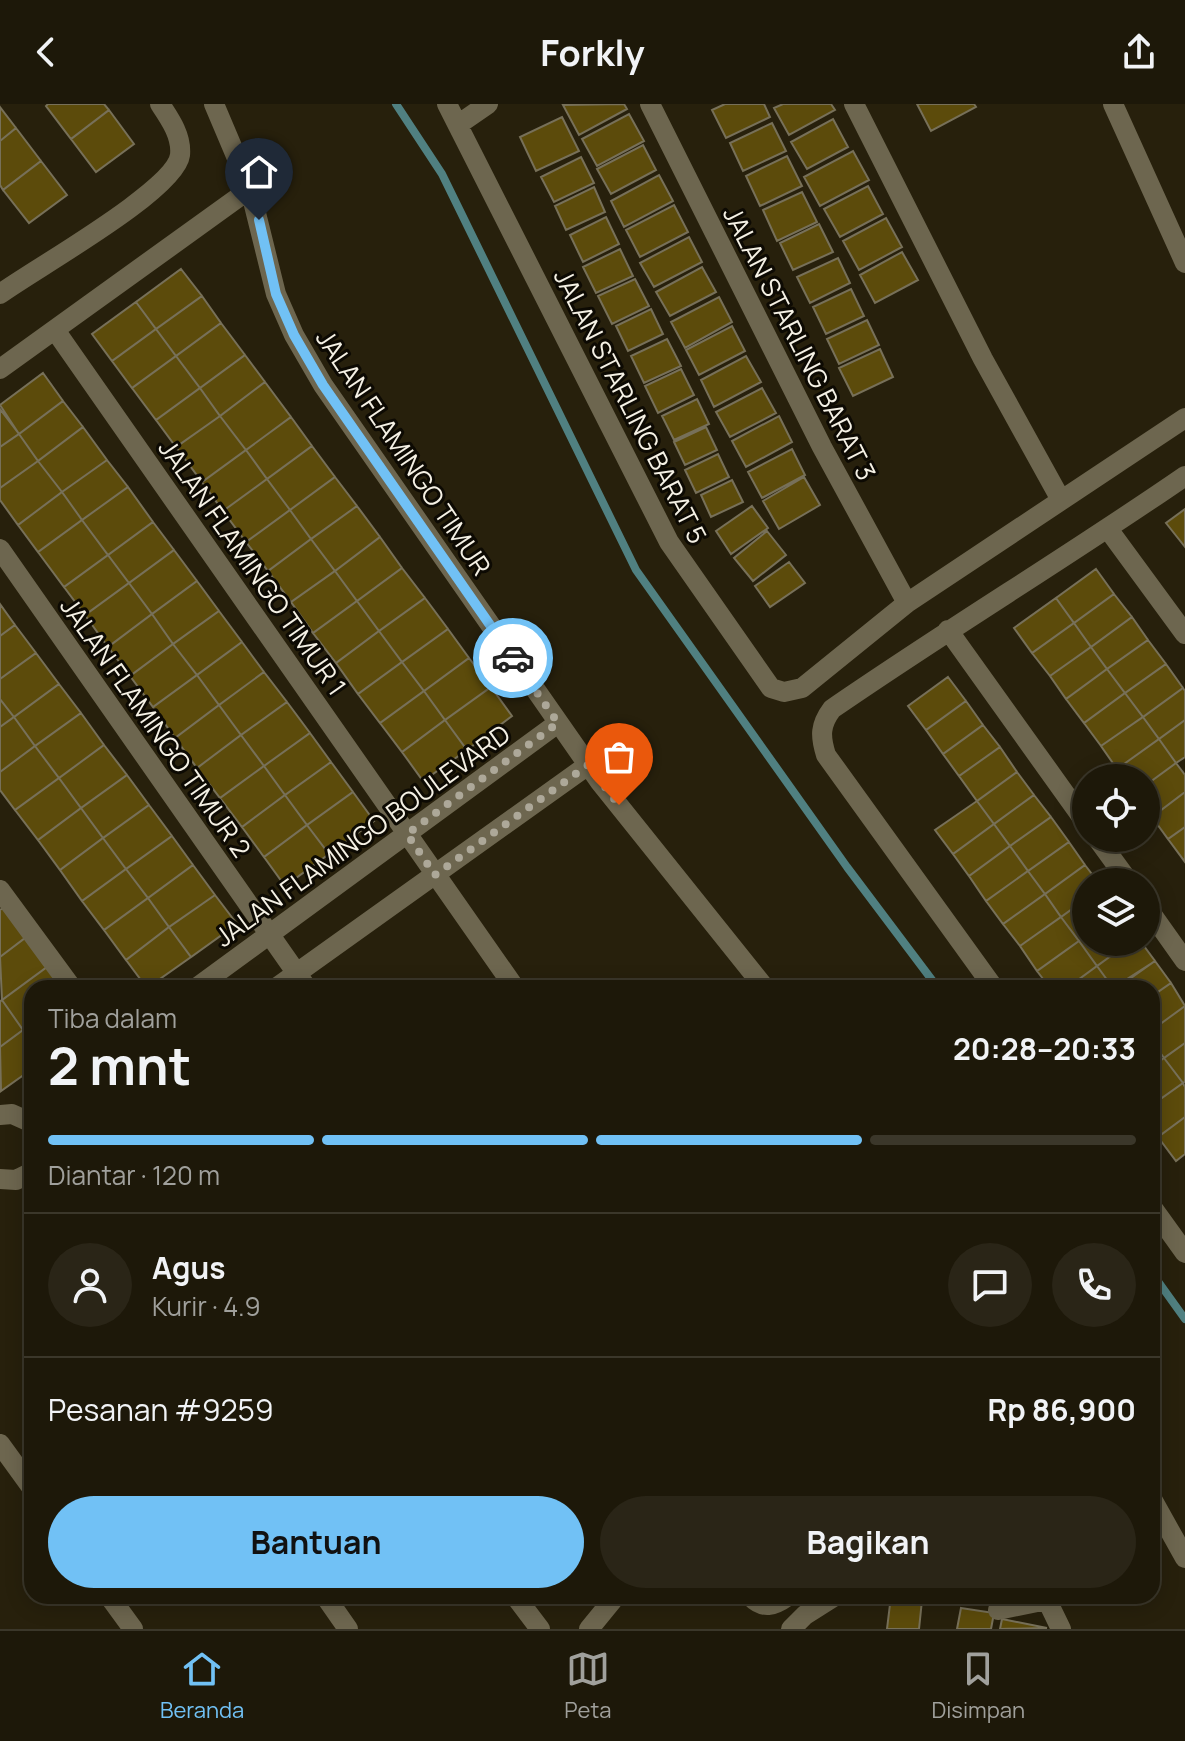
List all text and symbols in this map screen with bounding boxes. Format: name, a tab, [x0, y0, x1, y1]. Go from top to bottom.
text: Forkly	[540, 28, 645, 77]
icon: back	[24, 30, 68, 74]
icon: share	[1117, 30, 1161, 74]
pin	[225, 138, 293, 220]
icon: home	[237, 150, 281, 194]
street label: JALAN STARLING BARAT 3	[715, 200, 885, 486]
street label: JALAN STARLING BARAT 5	[546, 262, 716, 550]
street label: JALAN FLAMINGO TIMUR	[308, 322, 500, 582]
street label: JALAN FLAMINGO TIMUR 1	[151, 432, 355, 702]
street label: JALAN FLAMINGO TIMUR 2	[52, 590, 260, 864]
courier	[473, 618, 553, 698]
icon: car	[491, 636, 535, 680]
street label: JALAN FLAMINGO BOULEVARD	[207, 716, 517, 954]
pin	[585, 723, 653, 805]
icon: bag	[597, 735, 641, 779]
map controls	[1072, 764, 1160, 956]
button: locate	[1072, 764, 1160, 852]
button: layers	[1072, 868, 1160, 956]
text: Tiba dalam	[48, 1000, 177, 1036]
text: 20:28–20:33	[953, 1028, 1136, 1069]
text: 2 mnt	[48, 1030, 191, 1101]
text: Diantar · 120 m	[48, 1157, 220, 1193]
button: person	[48, 1243, 132, 1327]
button: chat	[948, 1243, 1032, 1327]
button: phone	[1052, 1243, 1136, 1327]
text: Agus	[152, 1247, 226, 1288]
text: Kurir · 4.9	[152, 1288, 261, 1324]
text: Pesanan #9259	[48, 1389, 274, 1430]
text: Rp 86,900	[987, 1389, 1136, 1430]
button: Bantuan	[48, 1496, 584, 1588]
button: Bagikan	[600, 1496, 1136, 1588]
tab: Beranda	[160, 1647, 244, 1725]
tab: Peta	[564, 1647, 611, 1725]
tab: Disimpan	[931, 1647, 1025, 1725]

